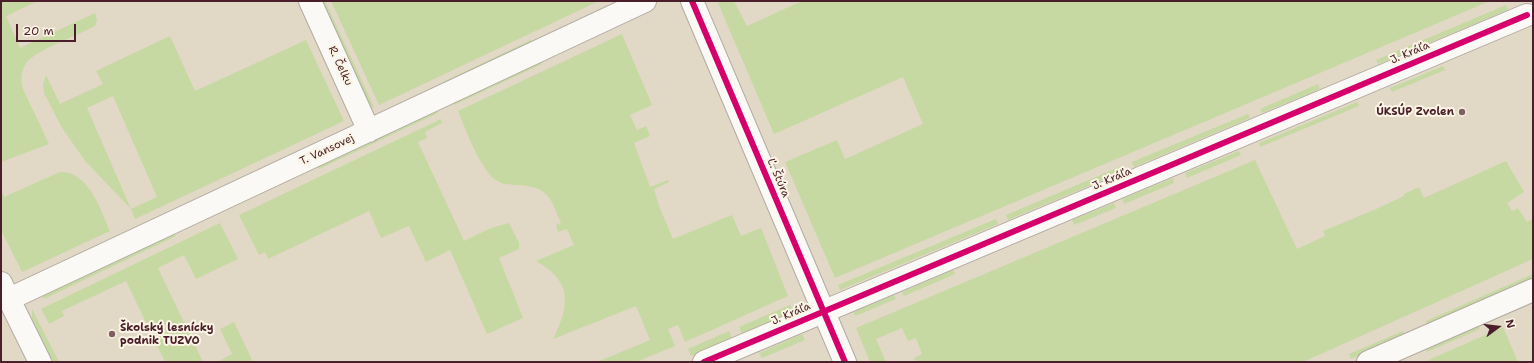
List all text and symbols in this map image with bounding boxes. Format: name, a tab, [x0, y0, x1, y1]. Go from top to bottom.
scale bar	[18, 16, 78, 42]
text: 20 m	[23, 23, 54, 39]
street label: J. Kráľa	[1388, 39, 1432, 67]
street label: R. Čelku	[325, 44, 355, 88]
place label: ÚKSÚP Zvolen	[1376, 105, 1454, 119]
marker: ÚKSÚP Zvolen	[1457, 107, 1467, 117]
street label: T. Vansovej	[298, 132, 356, 168]
street label: Ľ. Štúra	[764, 157, 792, 199]
street label: J. Kráľa	[1090, 165, 1134, 193]
street label: J. Kráľa	[769, 300, 813, 328]
north arrow	[1478, 307, 1518, 347]
text: N	[1502, 318, 1518, 330]
place label: Školský lesnícky podnik TUZVO	[120, 321, 213, 347]
marker: Školský lesnícky podnik TUZVO	[107, 329, 117, 339]

